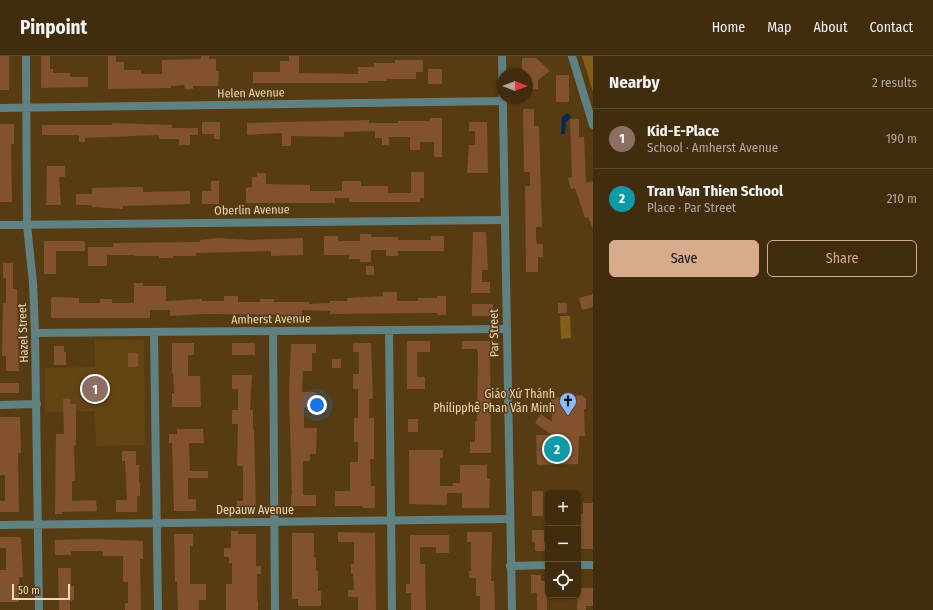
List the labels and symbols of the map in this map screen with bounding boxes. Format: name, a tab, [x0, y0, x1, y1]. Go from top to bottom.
north arrow	[497, 68, 533, 104]
street label: Helen Avenue	[217, 85, 285, 101]
street label: Oberlin Avenue	[214, 202, 290, 218]
street label: Hazel Street	[15, 303, 31, 363]
street label: Par Street	[487, 309, 501, 357]
street label: Amherst Avenue	[231, 311, 311, 327]
pin: 1	[82, 374, 108, 404]
place label: Giáo Xứ Thánh Philipphê Phan Văn Minh	[433, 387, 555, 415]
church icon: Giáo Xứ Thánh Philipphê Phan Văn Minh	[558, 391, 578, 416]
your location	[307, 395, 327, 415]
pin: 2	[544, 434, 570, 464]
street label: Depauw Avenue	[216, 503, 294, 517]
scale bar	[12, 582, 70, 601]

